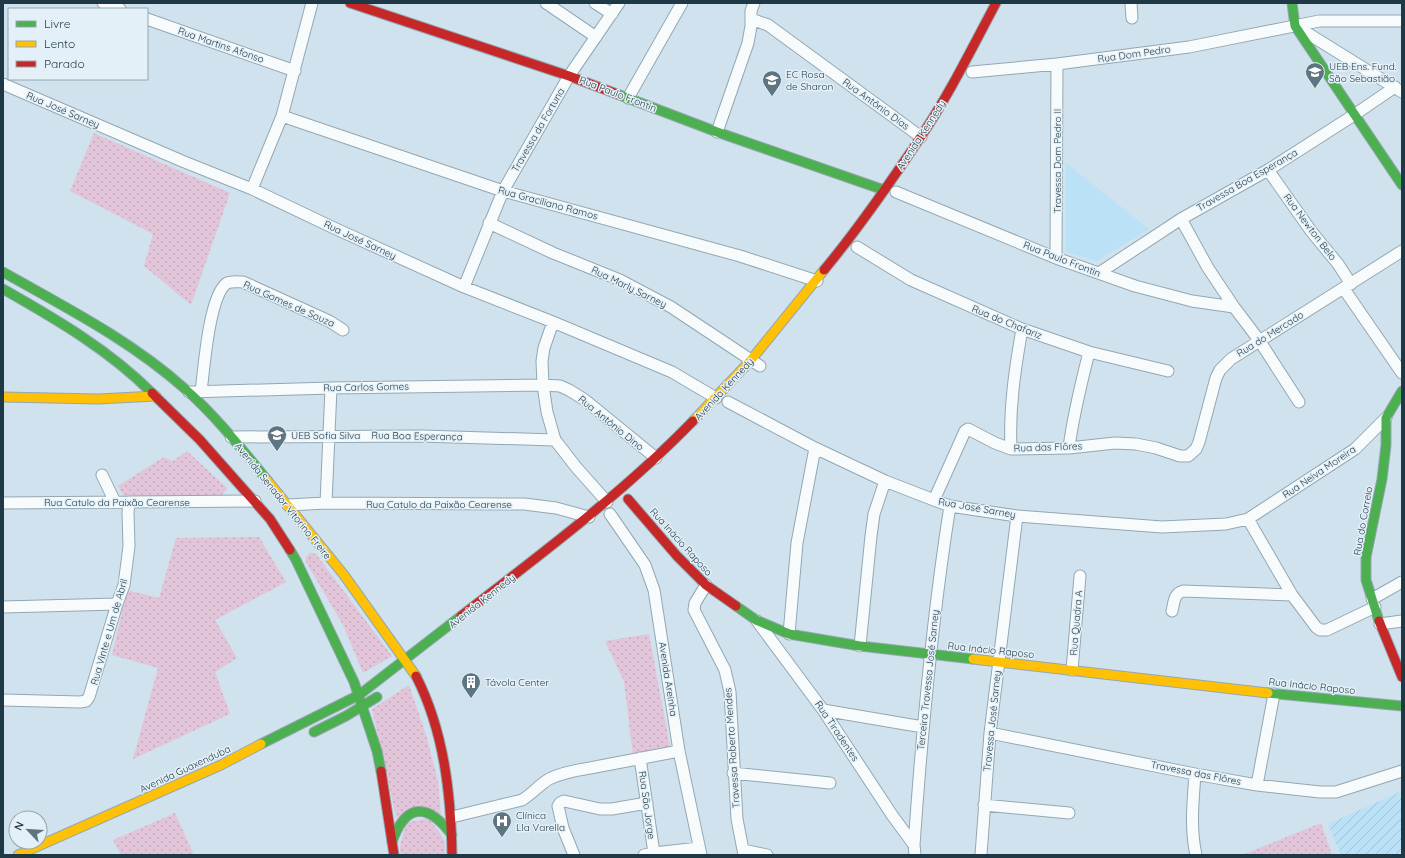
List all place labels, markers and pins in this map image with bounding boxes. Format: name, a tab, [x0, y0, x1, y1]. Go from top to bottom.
place label: UEB Ens. Fund. São Sebastião	[1329, 60, 1397, 85]
school or university icon: UEB Ens. Fund. São Sebastião	[1304, 61, 1326, 89]
place label: EC Rosa de Sharon	[786, 68, 833, 93]
school or university icon: EC Rosa de Sharon	[761, 69, 783, 97]
school or university icon: UEB Sofia Silva	[266, 424, 288, 452]
place label: UEB Sofia Silva	[291, 429, 360, 442]
building icon: Távola Center	[460, 671, 482, 699]
place label: Távola Center	[485, 676, 549, 689]
place label: Clínica LIa Varella	[516, 809, 565, 834]
hospital icon: Clínica LIa Varella	[491, 810, 513, 838]

